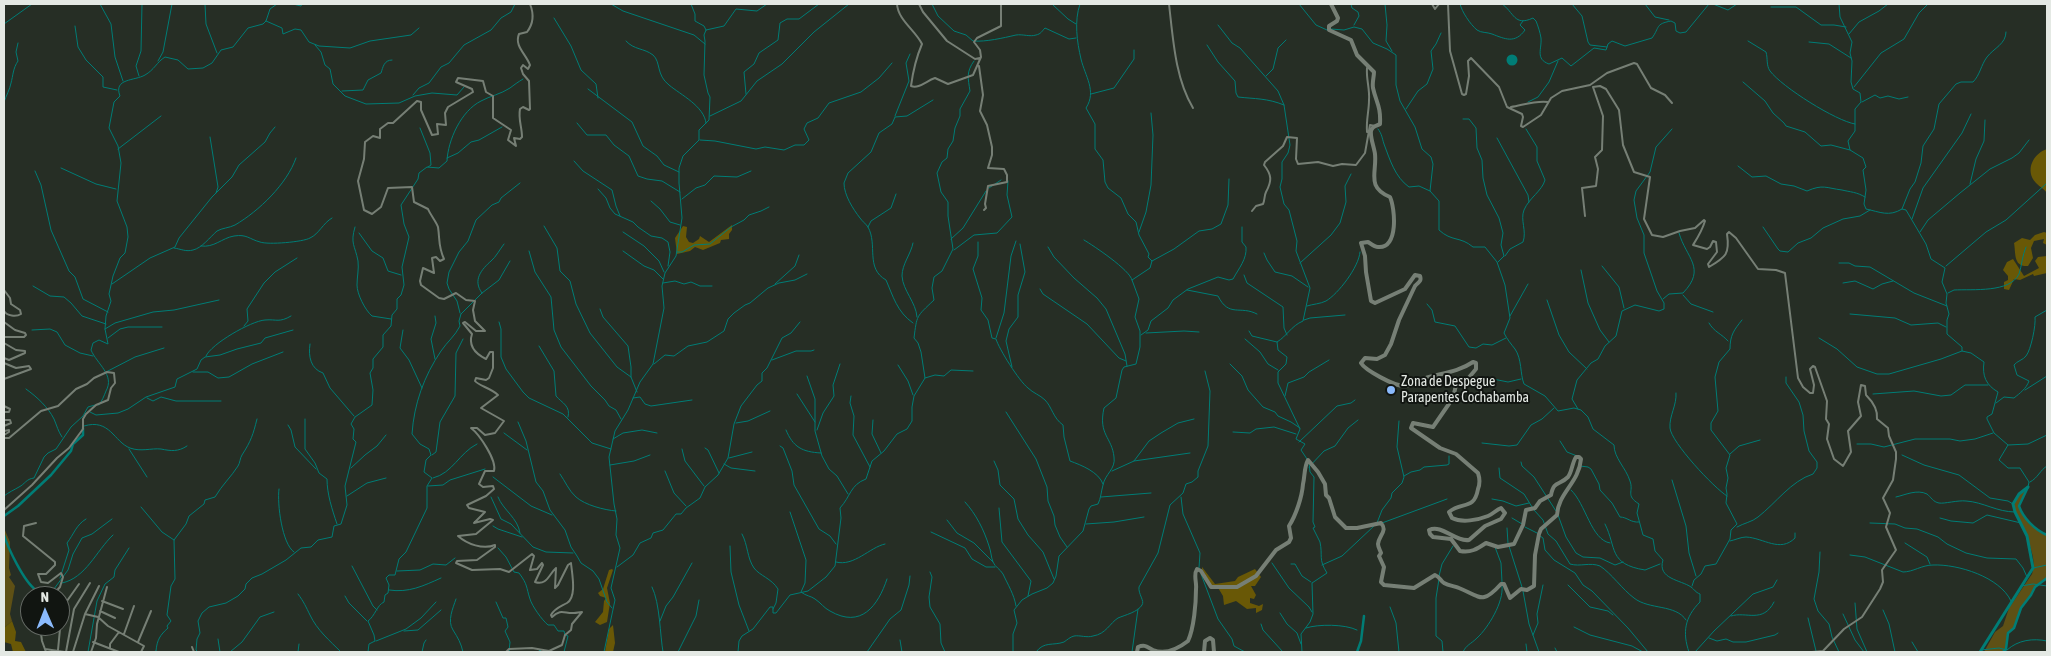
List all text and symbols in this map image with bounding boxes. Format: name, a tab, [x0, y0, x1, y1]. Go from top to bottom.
place label: Zona de Despegue Parapentes Cochabamba	[1401, 374, 1529, 407]
marker: Zona de Despegue Parapentes Cochabamba	[1385, 384, 1397, 396]
north arrow	[20, 586, 70, 636]
text: N	[40, 589, 49, 605]

